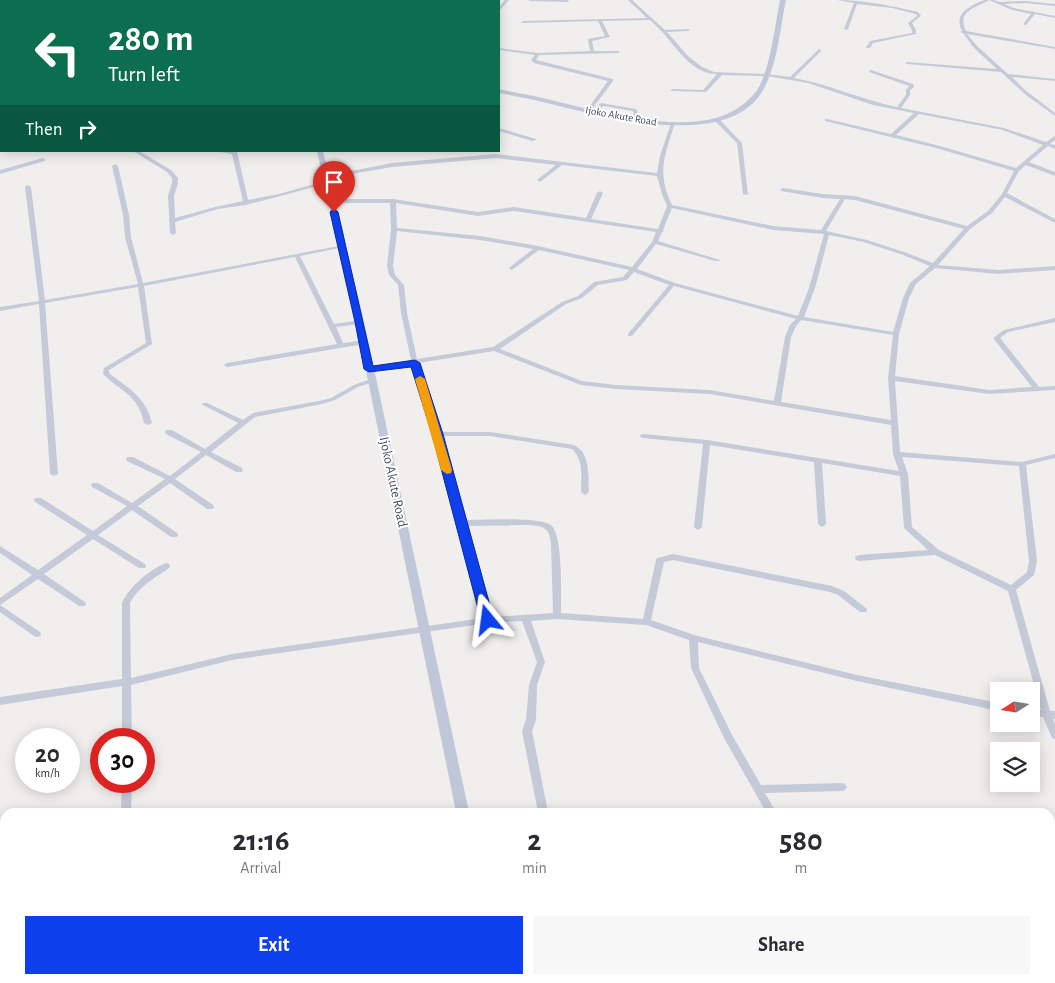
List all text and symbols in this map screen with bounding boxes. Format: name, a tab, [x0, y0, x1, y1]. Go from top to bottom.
icon: left	[25, 20, 90, 85]
text: 280 m	[108, 22, 194, 57]
text: Turn left	[108, 63, 180, 85]
street label: Ijoko Akute Road	[584, 104, 658, 128]
icon: right	[73, 115, 101, 143]
text: Then	[25, 120, 63, 139]
pin	[313, 161, 355, 212]
icon: arrive	[320, 168, 348, 196]
street label: Ijoko Akute Road	[377, 435, 409, 529]
position arrow	[461, 593, 513, 645]
north arrow	[990, 682, 1040, 732]
map controls	[990, 682, 1040, 792]
speed limit sign: 30	[90, 728, 155, 793]
text: 20	[35, 742, 60, 767]
button: layers	[990, 742, 1040, 792]
text: km/h	[35, 767, 60, 779]
text: 21:16	[232, 826, 289, 856]
text: 2	[527, 826, 541, 856]
text: 580	[779, 826, 823, 856]
text: Arrival	[240, 860, 282, 876]
text: min	[522, 860, 547, 876]
text: m	[794, 860, 807, 876]
button: Exit	[25, 916, 523, 974]
button: Share	[533, 916, 1030, 974]

